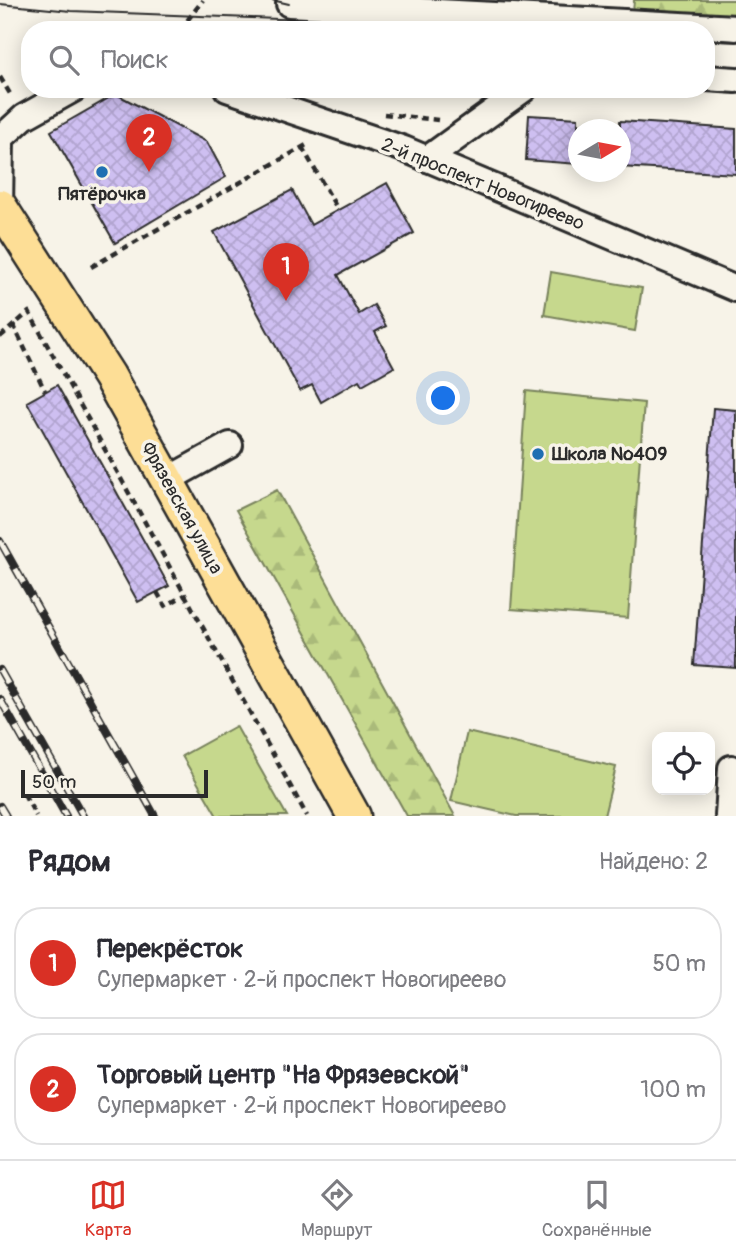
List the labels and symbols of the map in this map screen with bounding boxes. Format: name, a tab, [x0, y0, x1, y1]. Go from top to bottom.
pin: 2	[126, 114, 172, 172]
north arrow	[568, 119, 631, 182]
street label: 2-й проспект Новогиреево	[378, 132, 588, 236]
marker: Пятёрочка	[94, 164, 110, 180]
place label: Пятёрочка	[58, 182, 146, 206]
pin: 1	[263, 243, 309, 301]
your location	[426, 381, 460, 415]
street label: Фрязевская улица	[136, 438, 228, 578]
place label: Школа №409	[551, 442, 668, 466]
marker: Школа №409	[530, 446, 546, 462]
scale bar	[21, 767, 208, 799]

